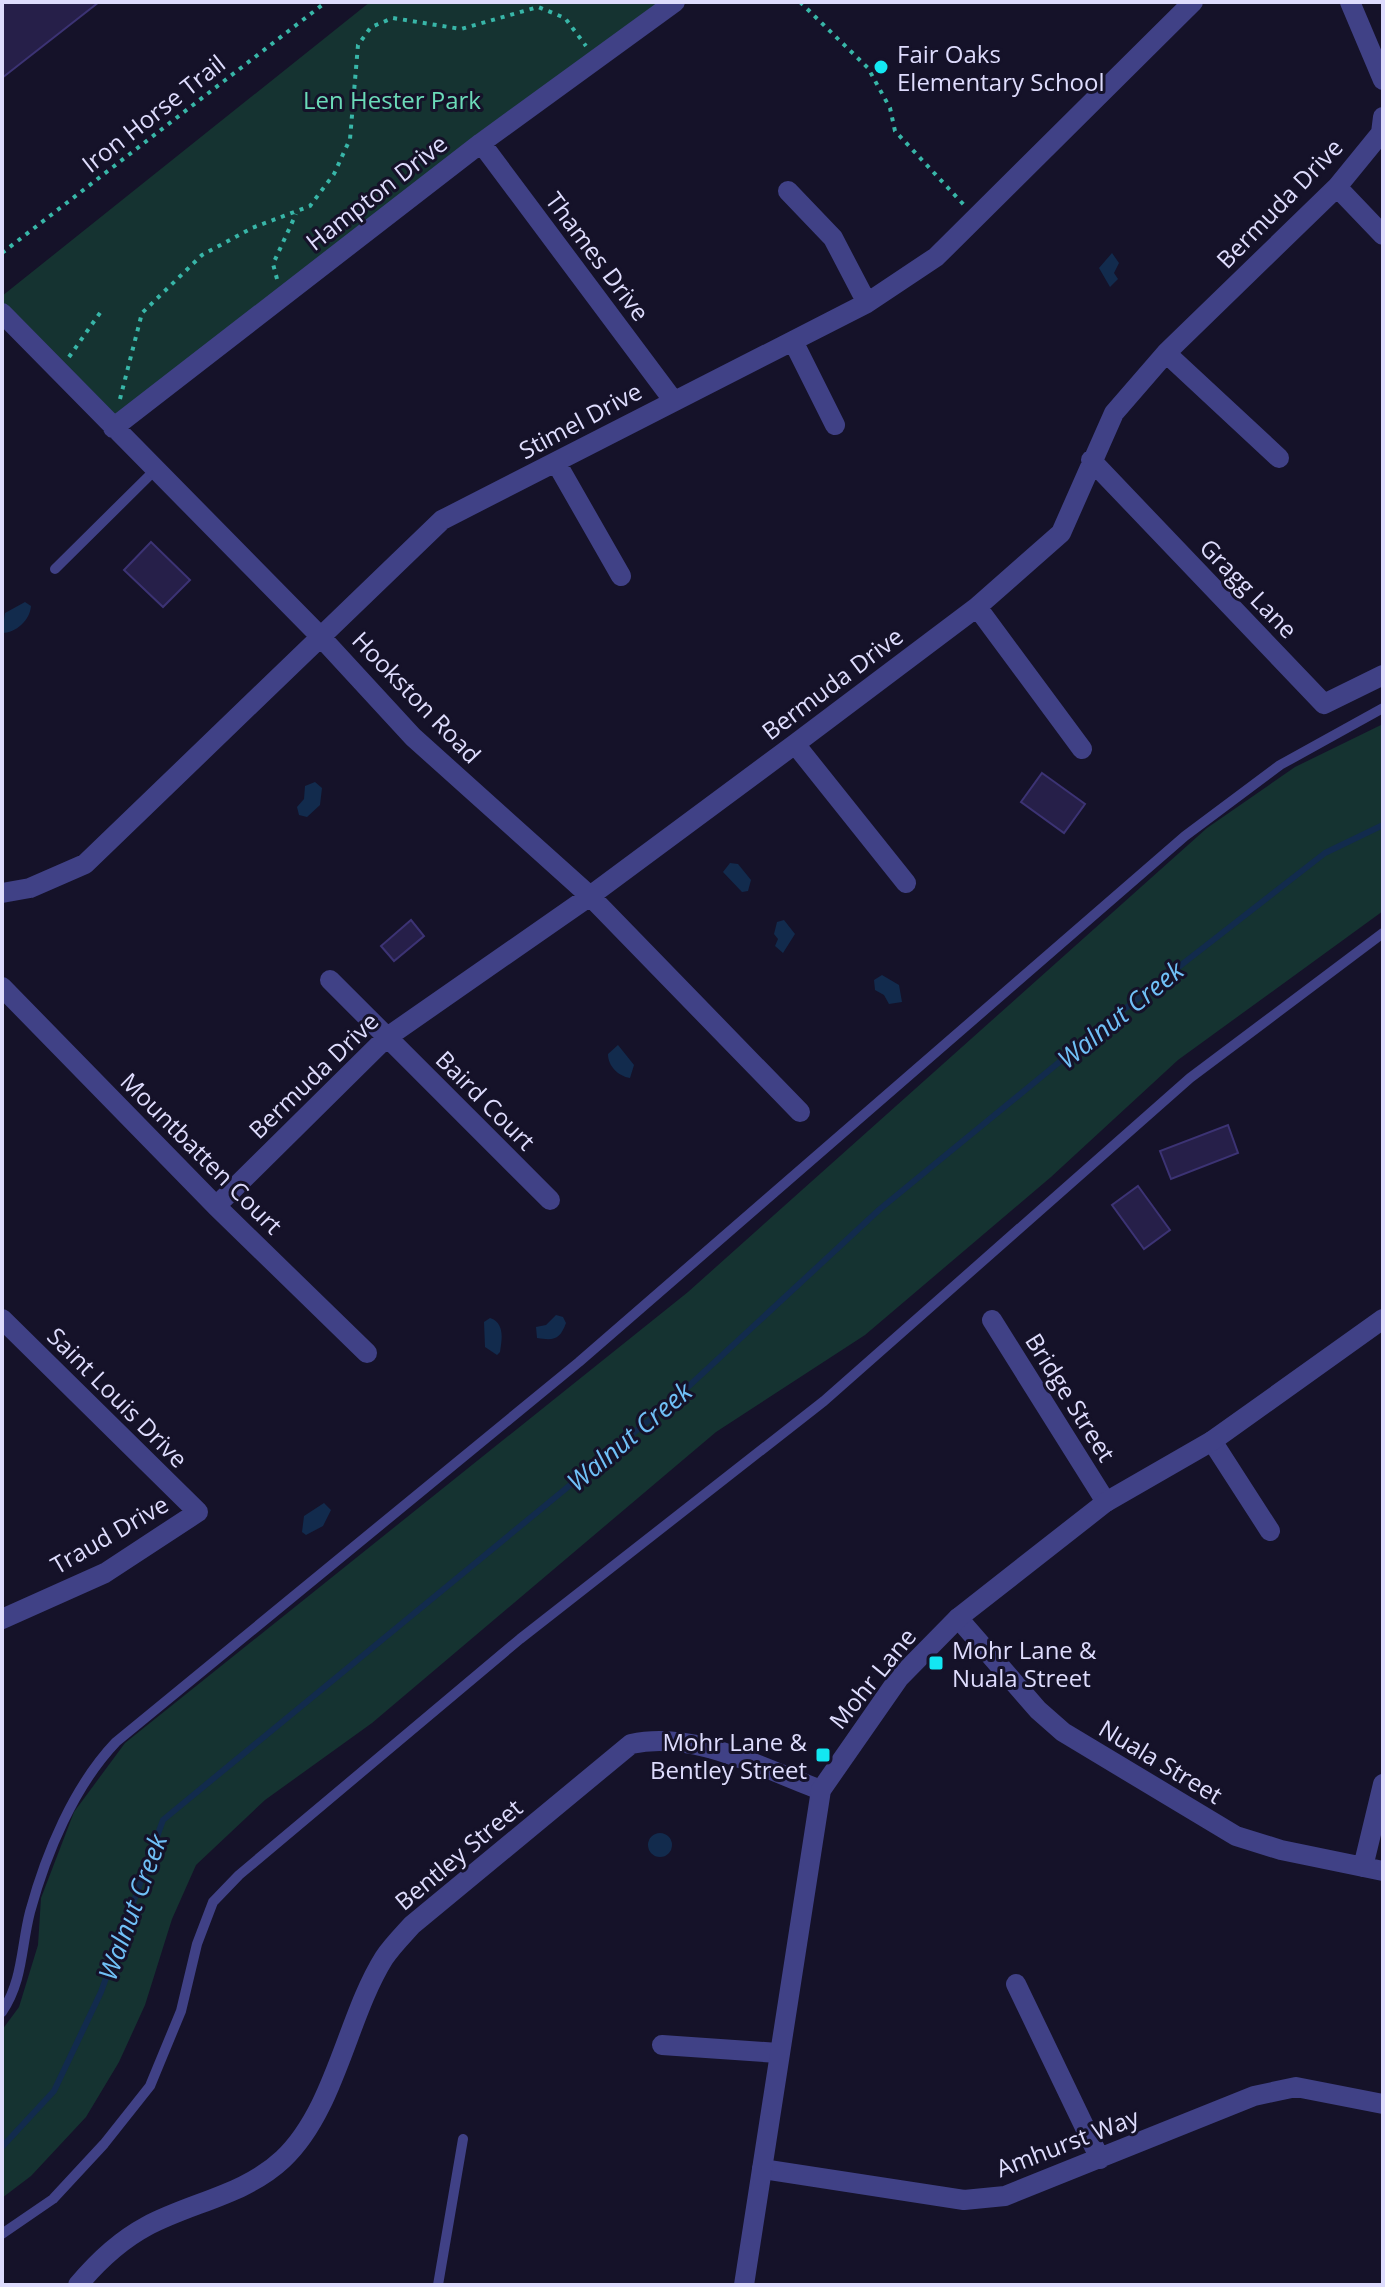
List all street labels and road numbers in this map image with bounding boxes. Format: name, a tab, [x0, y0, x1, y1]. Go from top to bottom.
street label: Iron Horse Trail	[74, 47, 232, 179]
street label: Hampton Drive	[299, 126, 453, 258]
street label: Bermuda Drive	[1209, 131, 1349, 275]
street label: Thames Drive	[539, 185, 657, 327]
street label: Stimel Drive	[513, 374, 647, 466]
street label: Gragg Lane	[1193, 531, 1305, 645]
street label: Bermuda Drive	[755, 619, 909, 747]
street label: Hookston Road	[345, 624, 489, 770]
street label: Bermuda Drive	[241, 1005, 385, 1145]
street label: Baird Court	[429, 1043, 543, 1157]
street label: Mountbatten Court	[114, 1065, 290, 1241]
street label: Saint Louis Drive	[40, 1319, 196, 1475]
street label: Bridge Street	[1018, 1326, 1124, 1468]
street label: Traud Drive	[44, 1487, 174, 1581]
street label: Mohr Lane	[821, 1621, 923, 1735]
street label: Nuala Street	[1093, 1711, 1229, 1811]
street label: Bentley Street	[387, 1791, 529, 1917]
street label: Amhurst Way	[991, 2099, 1144, 2184]

